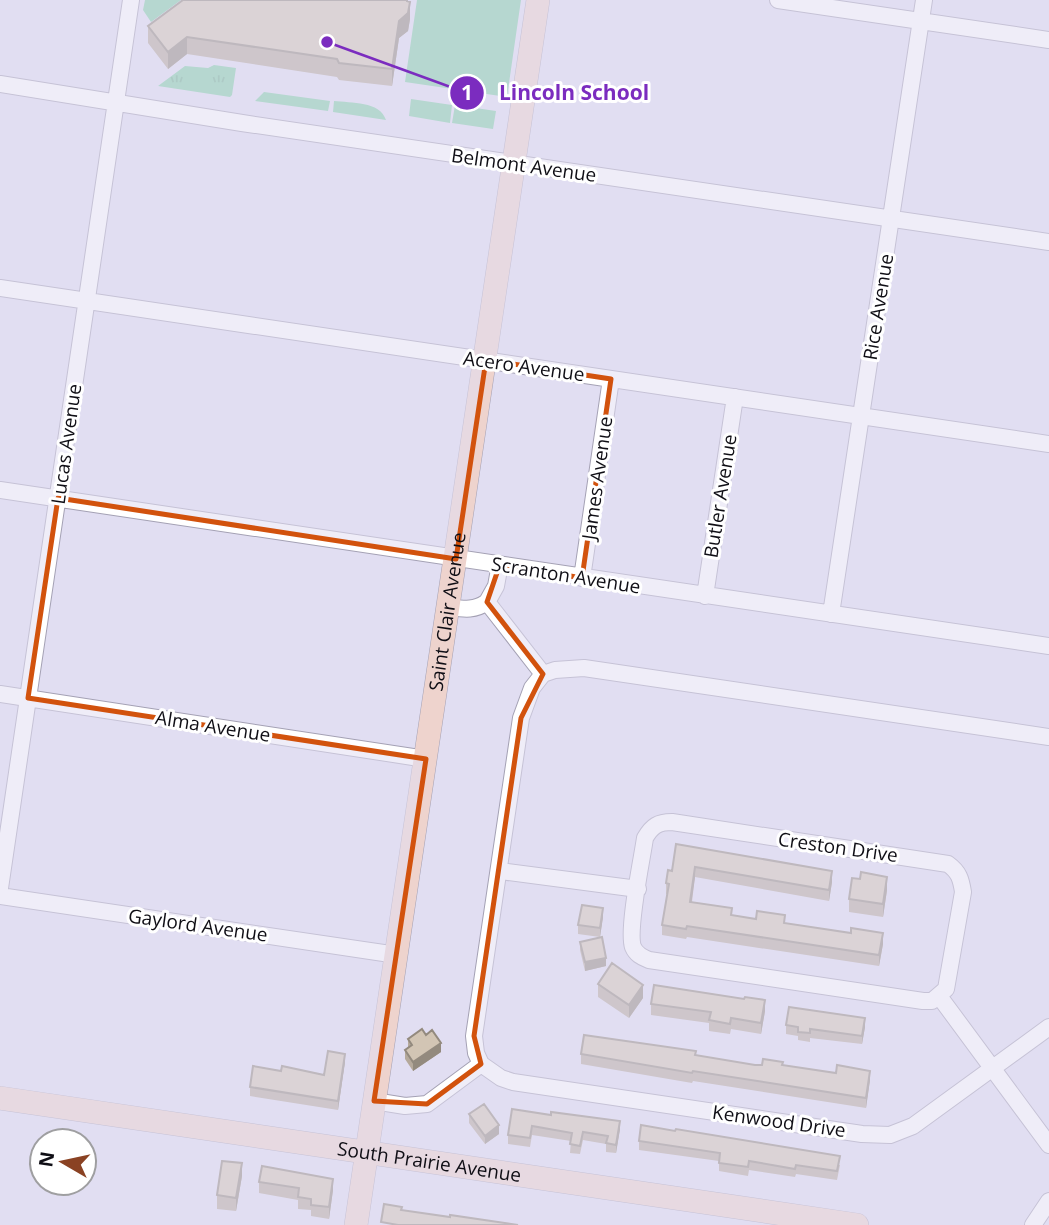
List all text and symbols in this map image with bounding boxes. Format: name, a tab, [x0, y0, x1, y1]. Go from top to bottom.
callout: Lincoln School	[449, 72, 663, 114]
text: 1	[461, 78, 473, 106]
text: Lincoln School	[499, 78, 649, 106]
street label: Belmont Avenue	[450, 142, 598, 188]
street label: Rice Avenue	[857, 252, 899, 362]
street label: Acero Avenue	[462, 345, 586, 387]
street label: Lucas Avenue	[45, 382, 87, 506]
street label: James Avenue	[575, 415, 619, 543]
street label: Butler Avenue	[697, 432, 743, 560]
street label: Saint Clair Avenue	[422, 531, 472, 693]
street label: Scranton Avenue	[490, 550, 642, 600]
street label: Alma Avenue	[154, 704, 272, 748]
street label: Creston Drive	[776, 826, 900, 868]
street label: Gaylord Avenue	[127, 902, 269, 948]
street label: Kenwood Drive	[711, 1099, 847, 1143]
north arrow	[28, 1127, 98, 1197]
street label: South Prairie Avenue	[336, 1135, 523, 1188]
text: N	[32, 1150, 60, 1169]

